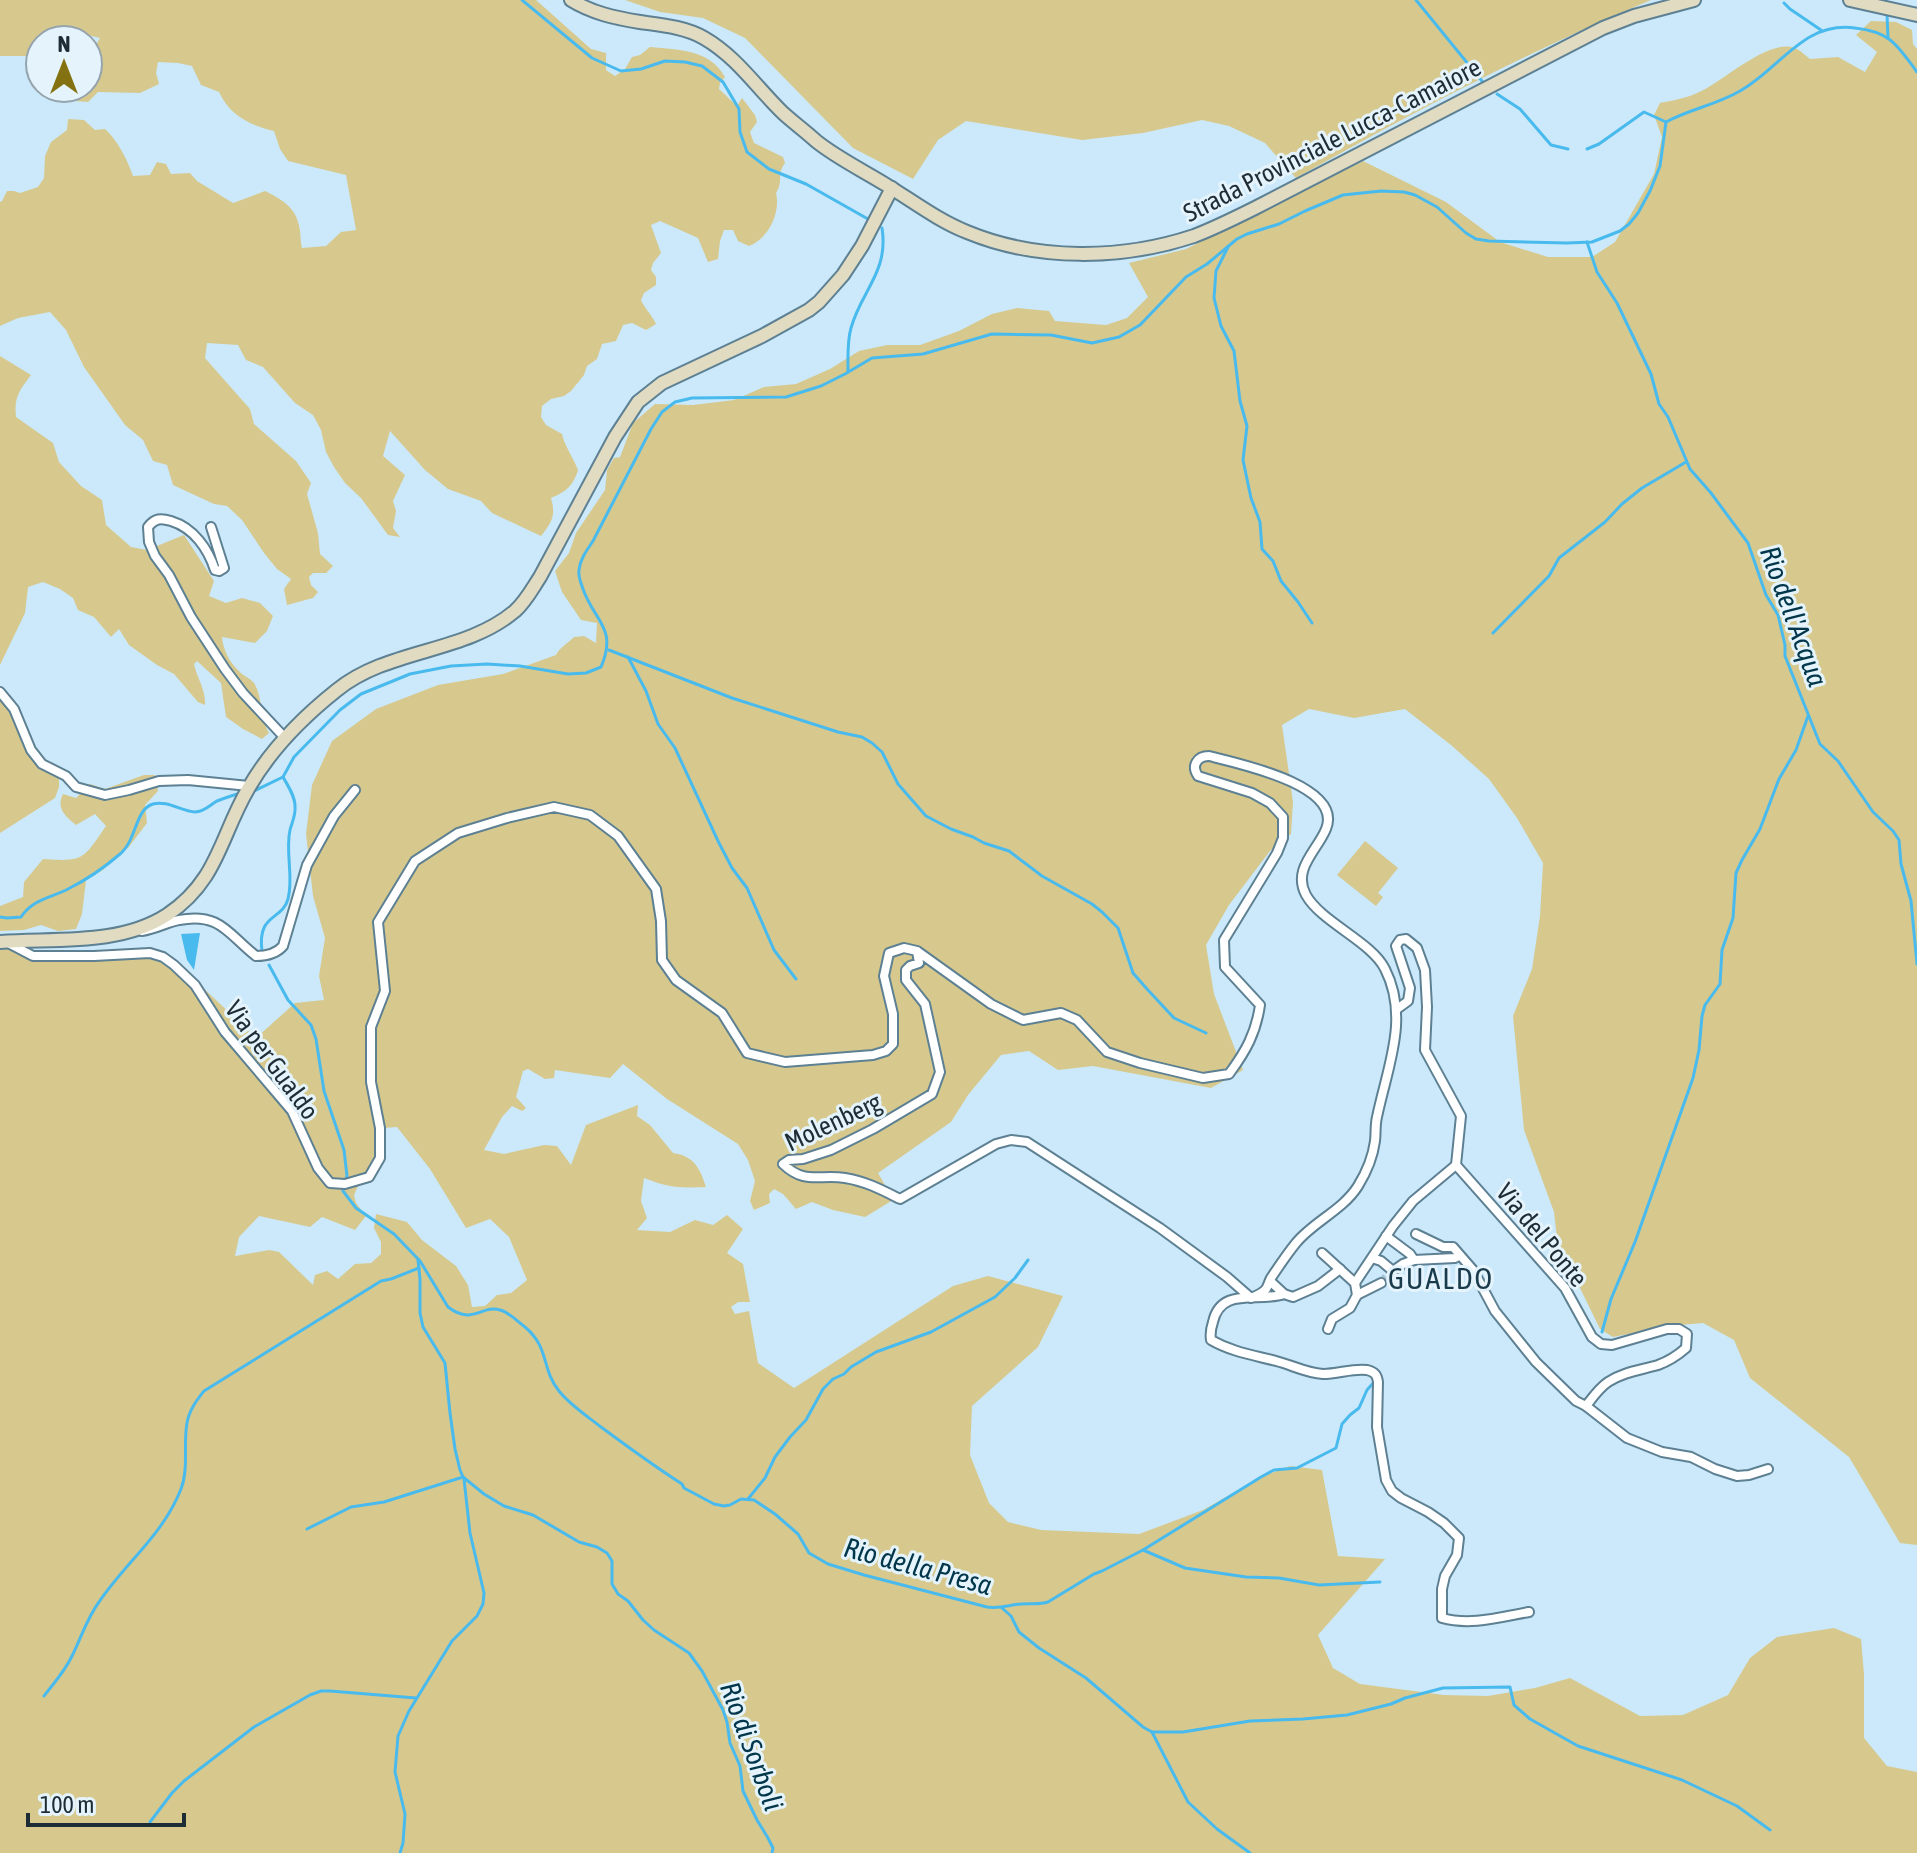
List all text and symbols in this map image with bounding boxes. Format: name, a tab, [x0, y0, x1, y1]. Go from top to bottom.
north arrow	[24, 24, 104, 104]
text: N	[58, 31, 70, 57]
street label: Strada Provinciale Lucca-Camaiore	[1178, 52, 1486, 228]
water label: Rio dell'Acqua	[1754, 542, 1834, 690]
street label: Via per Gualdo	[219, 995, 325, 1125]
street label: Molenberg	[780, 1086, 887, 1157]
street label: Via del Ponte	[1490, 1177, 1594, 1293]
district label: GUALDO	[1388, 1261, 1494, 1295]
water label: Rio della Presa	[841, 1531, 995, 1601]
water label: Rio di Sorboli	[714, 1677, 790, 1815]
scale bar	[28, 1777, 184, 1827]
text: 100 m	[40, 1791, 94, 1818]

